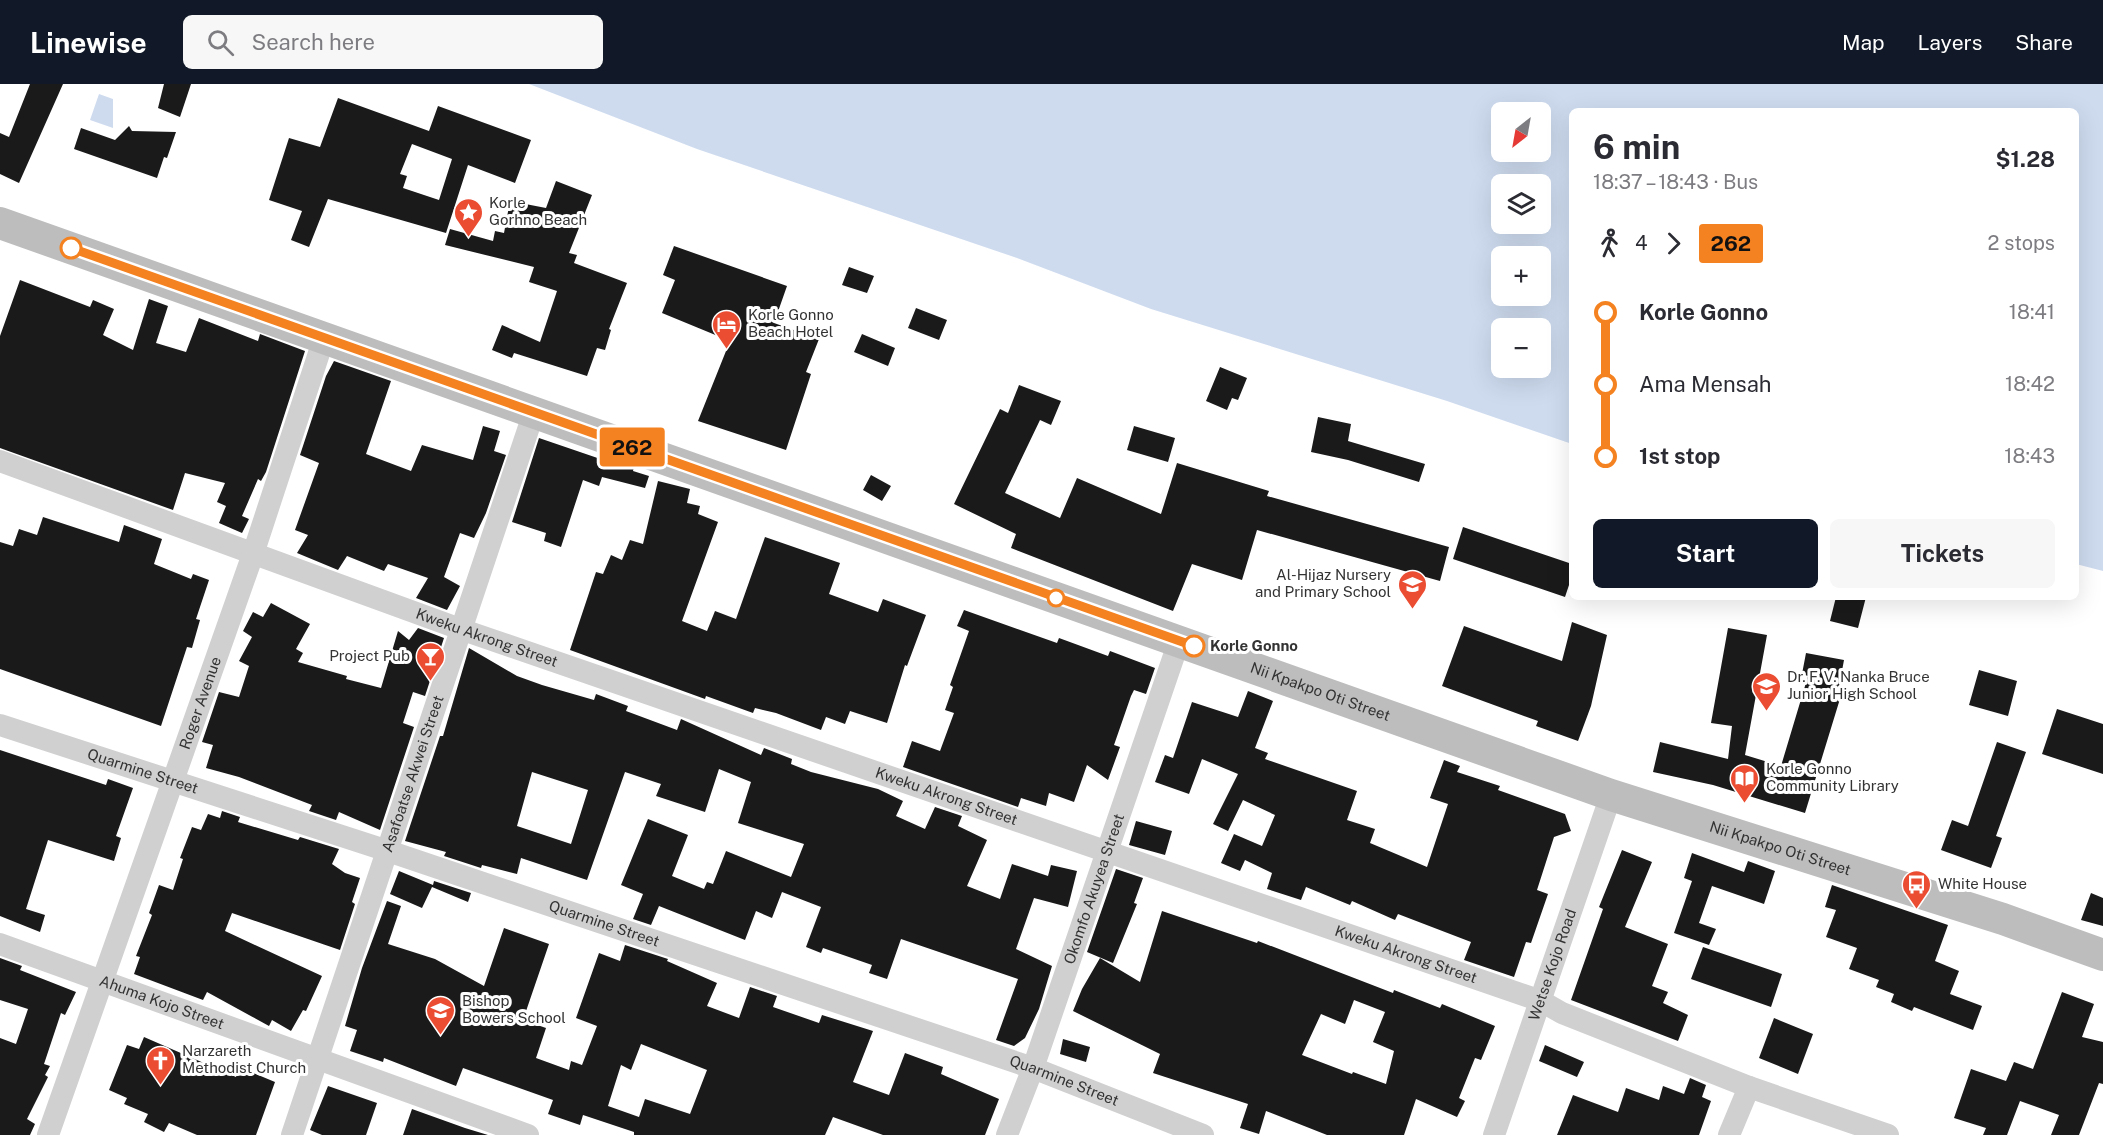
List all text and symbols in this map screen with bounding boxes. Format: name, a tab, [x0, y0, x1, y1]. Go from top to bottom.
search box	[183, 15, 603, 69]
text: Linewise	[30, 26, 147, 59]
icon: search	[204, 26, 237, 59]
text: Search here	[252, 29, 375, 55]
text: Map	[1842, 30, 1885, 55]
text: Layers	[1918, 30, 1982, 55]
text: Share	[2015, 30, 2073, 55]
north arrow	[1491, 102, 1551, 162]
map controls	[1491, 102, 1551, 378]
text: 6 min	[1593, 128, 1680, 166]
text: $1.28	[1996, 146, 2055, 172]
text: 18:37 – 18:43 · Bus	[1593, 170, 1758, 194]
button: layers	[1491, 174, 1551, 234]
place label: Korle Gorhno Beach	[489, 194, 587, 228]
place icon: Korle Gorhno Beach	[452, 196, 484, 238]
icon: walk	[1593, 227, 1626, 260]
icon: forward	[1657, 227, 1690, 260]
text: 4	[1635, 231, 1648, 255]
text: 262	[1711, 231, 1751, 256]
text: 2 stops	[1988, 231, 2055, 255]
unlabelled marker	[60, 237, 82, 259]
button: +	[1491, 246, 1551, 306]
text: Korle Gonno	[1639, 299, 1768, 325]
text: 18:41	[2009, 300, 2055, 324]
place label: Korle Gonno Beach Hotel	[748, 306, 834, 340]
hotel icon: Korle Gonno Beach Hotel	[711, 308, 743, 350]
button: −	[1491, 318, 1551, 378]
text: Ama Mensah	[1639, 371, 1772, 397]
text: 18:42	[2005, 372, 2055, 396]
line badge: 262	[598, 428, 666, 466]
text: 262	[612, 435, 652, 460]
text: 1st stop	[1639, 443, 1720, 469]
text: 18:43	[2004, 444, 2055, 468]
button: Start	[1593, 519, 1818, 588]
button: Tickets	[1830, 519, 2055, 588]
place label: Al-Hijaz Nursery and Primary School	[1255, 566, 1391, 600]
school or university icon: Al-Hijaz Nursery and Primary School	[1396, 568, 1428, 610]
unlabelled marker	[1047, 589, 1065, 607]
street label: Kweku Akrong Street	[414, 605, 560, 670]
marker: Korle Gonno	[1183, 635, 1205, 657]
place label: Korle Gonno	[1210, 637, 1298, 654]
bar icon: Project Pub	[415, 640, 447, 682]
place label: Project Pub	[329, 647, 410, 664]
street label: Roger Avenue	[176, 654, 224, 752]
street label: Nii Kpakpo Oti Street	[1248, 659, 1393, 724]
place label: Dr. F. V. Nanka Bruce Junior High School	[1787, 668, 1930, 702]
school or university icon: Dr. F. V. Nanka Bruce Junior High School	[1750, 670, 1782, 712]
street label: Asafoatse Akwei Street	[378, 693, 447, 854]
street label: Quarmine Street	[85, 745, 201, 797]
place label: Korle Gonno Community Library	[1766, 760, 1899, 794]
library icon: Korle Gonno Community Library	[1729, 762, 1761, 804]
street label: Kweku Akrong Street	[873, 764, 1020, 828]
street label: Okomfo Akuyea Street	[1060, 811, 1127, 966]
street label: Nii Kpakpo Oti Street	[1708, 818, 1853, 878]
bus stop icon: White House	[1901, 868, 1933, 910]
place label: White House	[1938, 875, 2027, 892]
street label: Quarmine Street	[547, 897, 662, 950]
street label: Wetse Kojo Road	[1525, 907, 1579, 1023]
street label: Kweku Akrong Street	[1333, 922, 1479, 986]
street label: Ahuma Kojo Street	[97, 972, 227, 1032]
place label: Bishop Bowers School	[462, 992, 566, 1026]
school or university icon: Bishop Bowers School	[425, 994, 457, 1036]
place label: Narzareth Methodist Church	[182, 1042, 306, 1076]
church icon: Narzareth Methodist Church	[145, 1044, 177, 1086]
street label: Quarmine Street	[1007, 1052, 1121, 1109]

